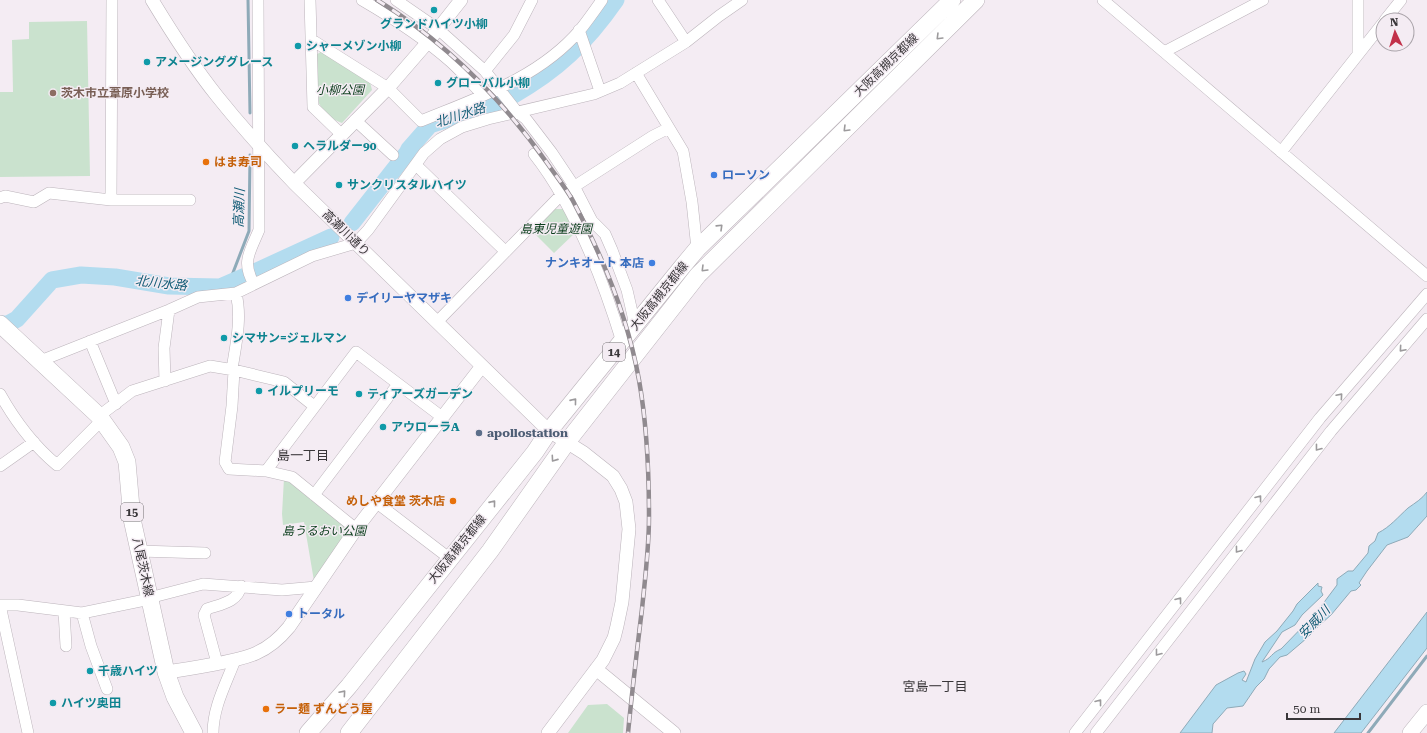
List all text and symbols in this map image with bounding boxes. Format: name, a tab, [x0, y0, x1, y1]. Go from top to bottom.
marker: グランドハイツ小柳	[429, 5, 439, 15]
north arrow	[1375, 12, 1415, 52]
text: N	[1390, 16, 1400, 29]
place label: グランドハイツ小柳	[380, 17, 488, 31]
street label: 大阪高槻京都線	[851, 31, 921, 99]
one-way arrow	[936, 32, 944, 40]
place label: シャーメゾン小柳	[306, 39, 402, 53]
marker: シャーメゾン小柳	[293, 41, 303, 51]
place label: アメージンググレース	[155, 55, 273, 69]
marker: アメージンググレース	[142, 57, 152, 67]
place label: グローバル小柳	[446, 76, 530, 90]
marker: グローバル小柳	[433, 78, 443, 88]
park label: 小柳公園	[316, 83, 366, 97]
place label: 茨木市立葦原小学校	[61, 86, 169, 100]
marker: 茨木市立葦原小学校	[48, 88, 58, 98]
water label: 北川水路	[433, 100, 488, 130]
one-way arrow	[843, 124, 851, 132]
place label: ヘラルダー90	[303, 139, 377, 153]
marker: ヘラルダー90	[290, 141, 300, 151]
place label: はま寿司	[214, 155, 262, 169]
marker: はま寿司	[201, 157, 211, 167]
place label: ローソン	[722, 168, 770, 182]
marker: ローソン	[709, 170, 719, 180]
place label: サンクリスタルハイツ	[347, 178, 467, 192]
marker: サンクリスタルハイツ	[334, 180, 344, 190]
water label: 高瀬川	[231, 186, 247, 228]
street label: 高瀬川通り	[320, 207, 372, 259]
park label: 島東児童遊園	[520, 222, 594, 236]
one-way arrow	[715, 224, 723, 232]
place label: ナンキオート 本店	[545, 256, 644, 270]
marker: ナンキオート 本店	[647, 258, 657, 268]
street label: 大阪高槻京都線	[627, 259, 691, 333]
one-way arrow	[701, 264, 709, 272]
water label: 北川水路	[134, 273, 189, 293]
place label: デイリーヤマザキ	[356, 291, 452, 305]
marker: デイリーヤマザキ	[343, 293, 353, 303]
place label: シマサン=ジェルマン	[232, 331, 347, 345]
marker: シマサン=ジェルマン	[219, 333, 229, 343]
road number: 14	[603, 343, 625, 361]
one-way arrow	[1399, 344, 1406, 351]
place label: イルプリーモ	[267, 384, 339, 398]
marker: イルプリーモ	[254, 386, 264, 396]
place label: ティアーズガーデン	[367, 387, 473, 401]
marker: ティアーズガーデン	[354, 389, 364, 399]
one-way arrow	[1335, 393, 1342, 400]
one-way arrow	[569, 399, 576, 406]
place label: アウローラA	[391, 420, 460, 434]
marker: アウローラA	[378, 422, 388, 432]
place label: apollostation	[487, 426, 568, 440]
marker: apollostation	[474, 428, 484, 438]
one-way arrow	[1315, 443, 1322, 450]
district label: 島一丁目	[277, 448, 329, 463]
one-way arrow	[552, 455, 559, 462]
place label: めしや食堂 茨木店	[346, 494, 445, 508]
one-way arrow	[1255, 495, 1262, 502]
marker: めしや食堂 茨木店	[448, 496, 458, 506]
one-way arrow	[489, 501, 496, 508]
road number: 15	[121, 503, 143, 521]
street label: 大阪高槻京都線	[425, 512, 489, 586]
park label: 島うるおい公園	[282, 524, 368, 538]
street label: 八尾茨木線	[130, 536, 156, 598]
one-way arrow	[1235, 546, 1242, 553]
one-way arrow	[1175, 597, 1182, 604]
water label: 安威川	[1295, 601, 1334, 641]
place label: トータル	[297, 607, 345, 621]
marker: トータル	[284, 609, 294, 619]
one-way arrow	[1156, 649, 1163, 656]
place label: 千歳ハイツ	[98, 664, 158, 678]
marker: 千歳ハイツ	[85, 666, 95, 676]
district label: 宮島一丁目	[902, 679, 968, 694]
one-way arrow	[338, 690, 345, 698]
scale bar	[1287, 695, 1360, 721]
place label: ハイツ奥田	[61, 696, 121, 710]
marker: ハイツ奥田	[48, 698, 58, 708]
one-way arrow	[1094, 700, 1101, 707]
place label: ラー麺 ずんどう屋	[274, 702, 373, 716]
text: 50 m	[1293, 702, 1320, 716]
marker: ラー麺 ずんどう屋	[261, 704, 271, 714]

